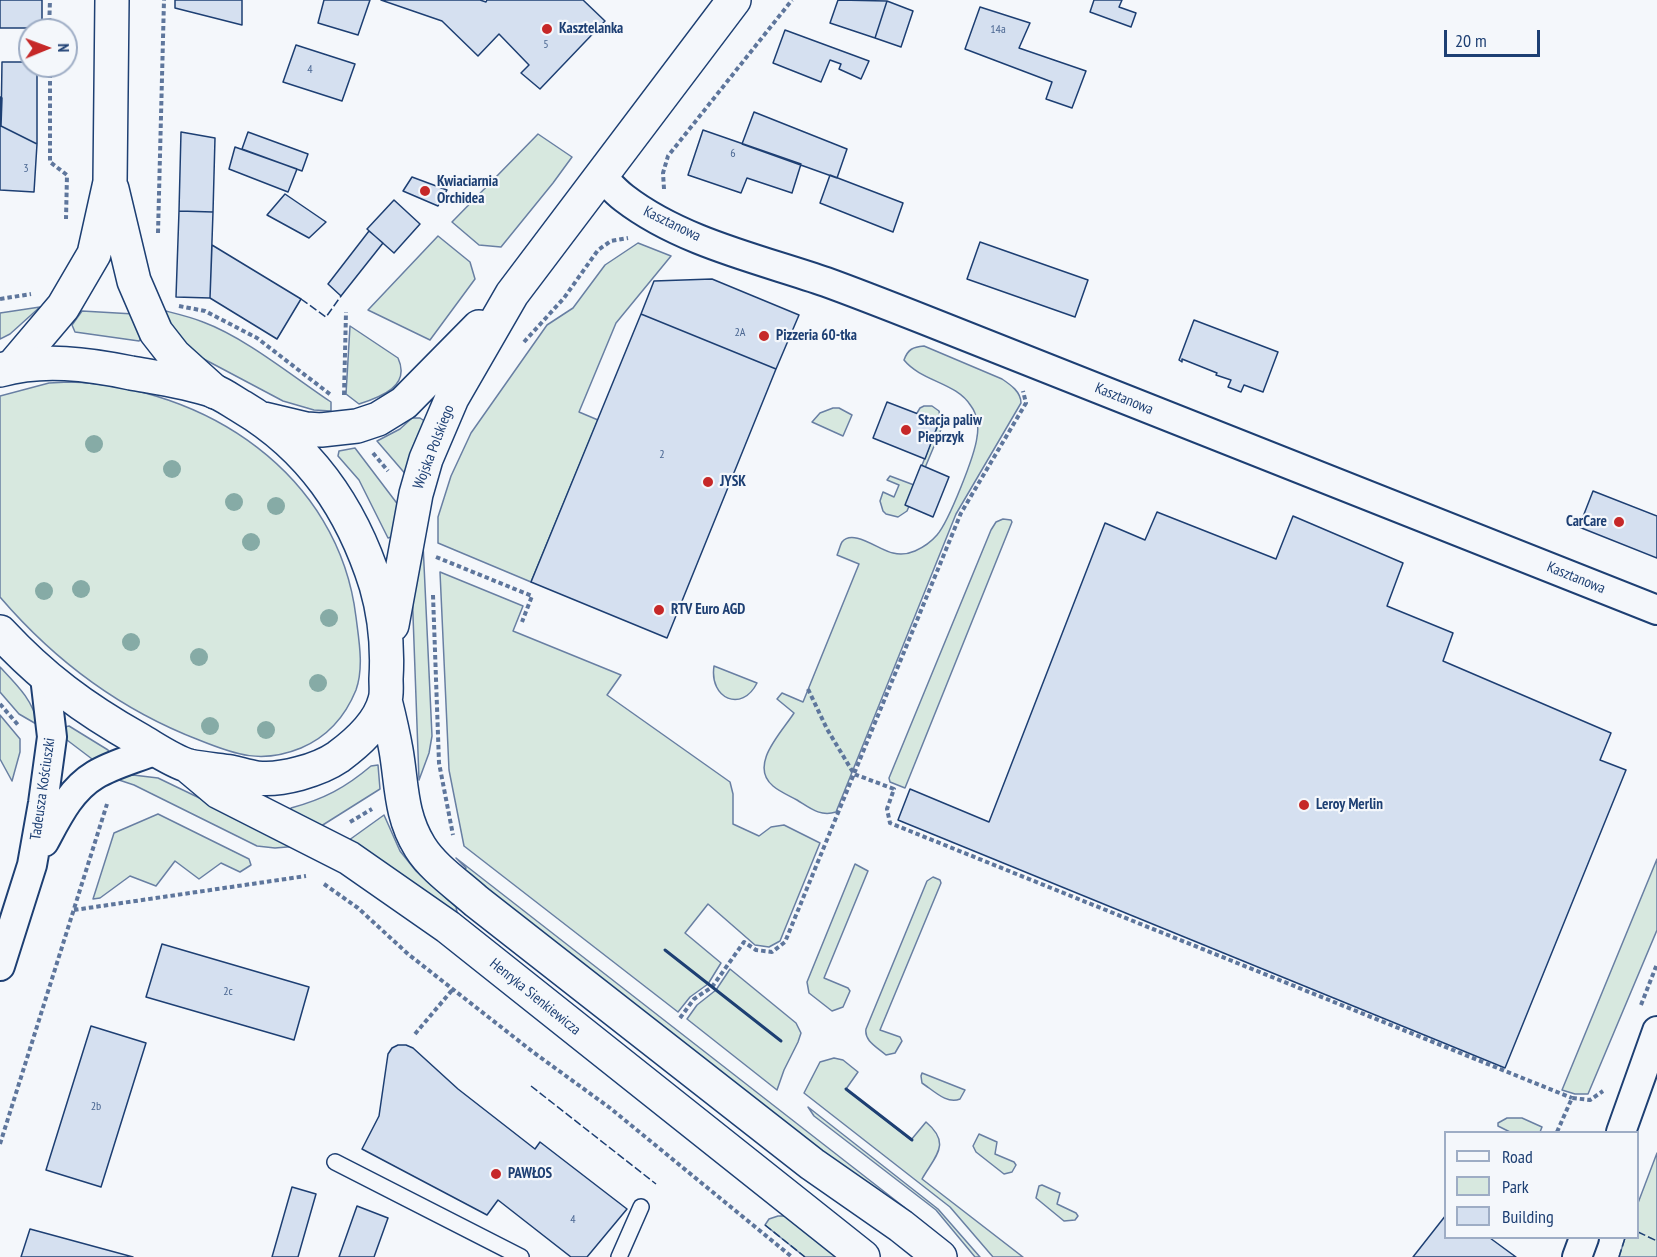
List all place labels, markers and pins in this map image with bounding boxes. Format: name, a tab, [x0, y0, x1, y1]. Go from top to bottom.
place label: Kasztelanka	[559, 20, 623, 38]
marker: Kasztelanka	[540, 22, 554, 36]
place label: Kwiaciarnia Orchidea	[437, 173, 498, 208]
marker: Kwiaciarnia Orchidea	[418, 184, 432, 198]
place label: Pizzeria 60-tka	[776, 327, 857, 345]
marker: Pizzeria 60-tka	[757, 329, 771, 343]
place label: Stacja paliw Pieprzyk	[918, 412, 982, 447]
marker: Stacja paliw Pieprzyk	[899, 423, 913, 437]
place label: JYSK	[720, 473, 746, 491]
marker: JYSK	[701, 475, 715, 489]
place label: CarCare	[1566, 513, 1607, 531]
marker: CarCare	[1612, 515, 1626, 529]
place label: RTV Euro AGD	[671, 601, 745, 619]
marker: RTV Euro AGD	[652, 603, 666, 617]
place label: Leroy Merlin	[1316, 796, 1383, 814]
marker: Leroy Merlin	[1297, 798, 1311, 812]
place label: PAWŁOS	[508, 1165, 552, 1183]
marker: PAWŁOS	[489, 1167, 503, 1181]

